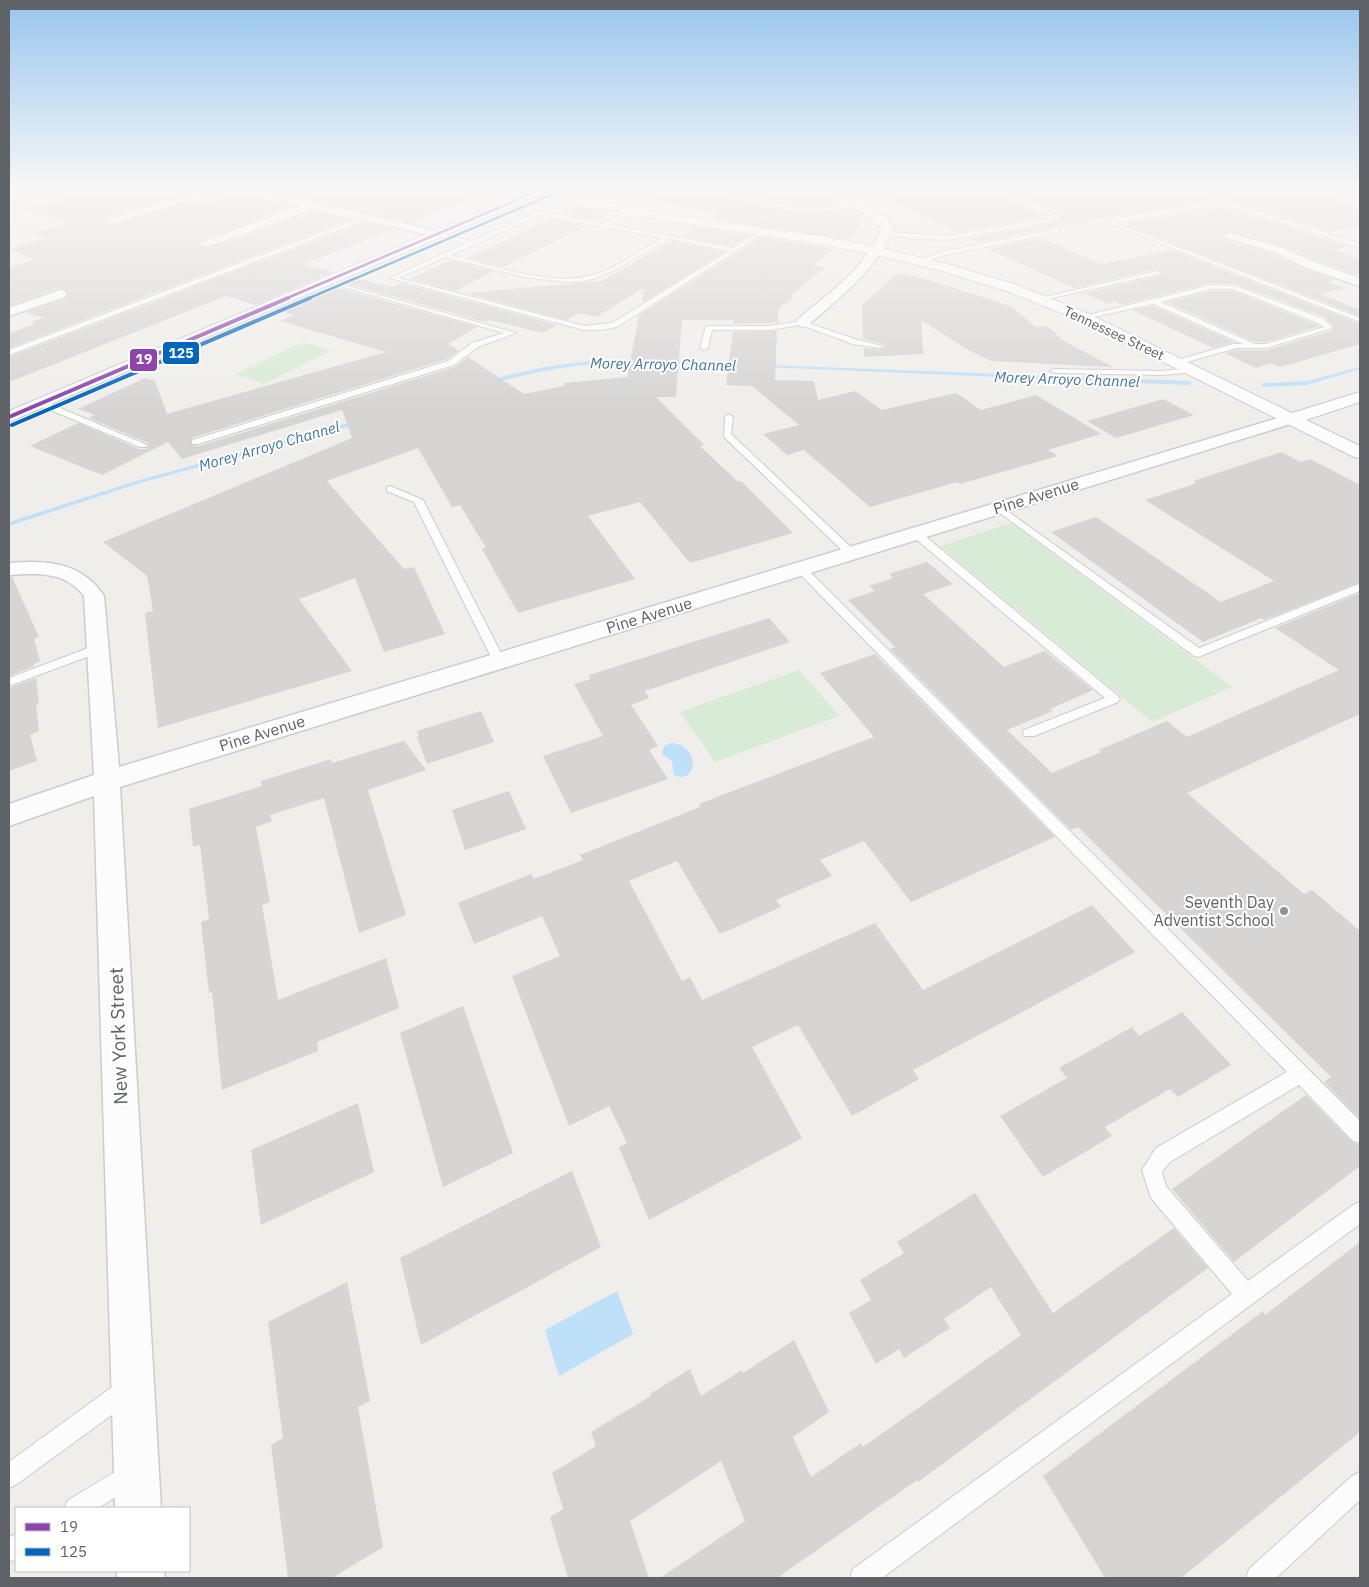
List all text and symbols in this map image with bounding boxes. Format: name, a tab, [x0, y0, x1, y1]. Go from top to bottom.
street label: Tennessee Street	[1061, 302, 1167, 364]
line badge: 125	[162, 341, 200, 365]
text: 125	[168, 344, 194, 362]
line badge: 19	[129, 348, 158, 372]
text: 19	[136, 350, 152, 368]
water label: Morey Arroyo Channel	[590, 353, 736, 375]
water label: Morey Arroyo Channel	[994, 367, 1140, 391]
water label: Morey Arroyo Channel	[196, 417, 342, 475]
street label: Pine Avenue	[991, 473, 1082, 519]
street label: Pine Avenue	[604, 592, 695, 638]
street label: Pine Avenue	[217, 710, 308, 756]
place label: Seventh Day Adventist School	[1153, 892, 1274, 930]
marker: Seventh Day Adventist School	[1278, 905, 1290, 917]
street label: New York Street	[104, 967, 132, 1105]
legend	[15, 1507, 190, 1572]
text: 19	[60, 1517, 78, 1536]
text: 125	[60, 1542, 87, 1561]

